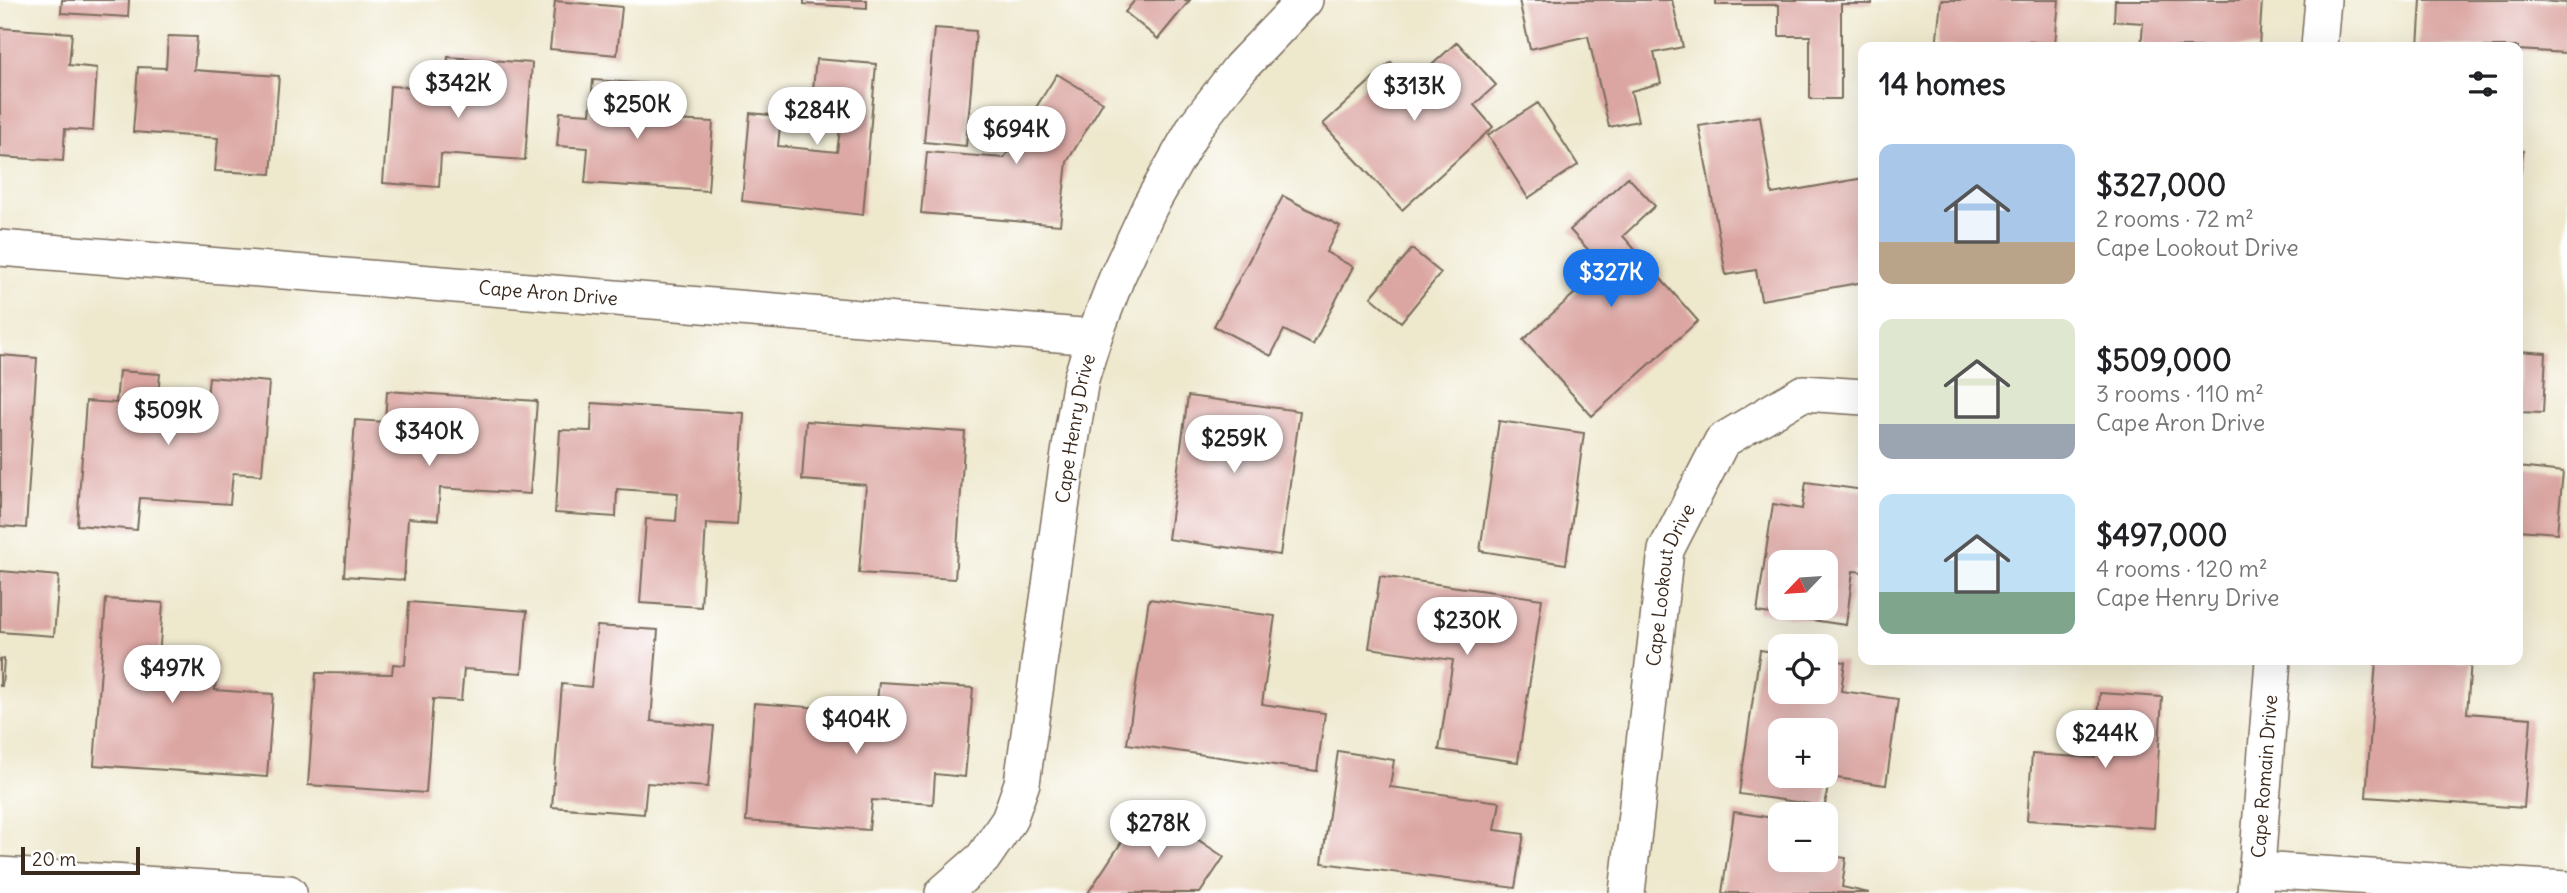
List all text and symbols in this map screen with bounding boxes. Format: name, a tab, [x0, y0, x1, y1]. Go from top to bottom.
pin: $342K	[409, 60, 507, 120]
pin: $313K	[1365, 64, 1463, 123]
text: 14 homes	[1879, 65, 2006, 103]
icon: filters	[2464, 65, 2502, 103]
text: $342K	[425, 68, 491, 97]
text: $313K	[1383, 71, 1445, 100]
pin: $250K	[588, 82, 686, 141]
pin: $284K	[768, 88, 866, 147]
text: $250K	[603, 89, 671, 118]
text: $284K	[784, 95, 850, 124]
pin: $694K	[967, 106, 1065, 166]
text: $694K	[983, 114, 1049, 143]
text: $327,000	[2096, 166, 2226, 204]
icon: home	[1935, 172, 2019, 256]
text: 2 rooms · 72 m²	[2096, 204, 2254, 233]
text: Cape Lookout Drive	[2096, 233, 2299, 262]
pin: $327K	[1562, 250, 1660, 309]
text: $327K	[1579, 257, 1643, 286]
street label: Cape Aron Drive	[478, 275, 619, 310]
text: $509,000	[2096, 341, 2232, 379]
icon: home	[1935, 347, 2019, 431]
street label: Cape Henry Drive	[1050, 350, 1100, 505]
text: 3 rooms · 110 m²	[2096, 379, 2264, 408]
pin: $509K	[119, 388, 217, 447]
text: $509K	[134, 395, 202, 424]
pin: $340K	[380, 408, 478, 468]
text: Cape Aron Drive	[2096, 408, 2265, 437]
text: $340K	[395, 416, 463, 445]
pin: $259K	[1185, 416, 1283, 475]
text: $259K	[1201, 423, 1267, 452]
street label: Cape Lookout Drive	[1641, 500, 1700, 668]
text: $497,000	[2096, 516, 2227, 554]
icon: home	[1935, 522, 2019, 606]
north arrow	[1768, 550, 1838, 620]
map controls	[1768, 550, 1838, 872]
text: 4 rooms · 120 m²	[2096, 554, 2268, 583]
text: Cape Henry Drive	[2096, 583, 2279, 612]
pin: $230K	[1418, 598, 1516, 657]
text: $230K	[1433, 605, 1501, 634]
button: locate	[1768, 634, 1838, 704]
pin: $497K	[123, 646, 221, 705]
text: $497K	[140, 653, 204, 682]
street label: Cape Romain Drive	[2246, 694, 2282, 859]
pin: $404K	[807, 696, 905, 756]
text: $404K	[822, 704, 890, 733]
pin: $244K	[2056, 710, 2154, 770]
button: +	[1768, 718, 1838, 788]
text: $244K	[2072, 718, 2138, 747]
pin: $278K	[1109, 800, 1207, 860]
button: −	[1768, 802, 1838, 872]
text: $278K	[1126, 808, 1190, 837]
scale bar	[21, 844, 140, 876]
text: 20 m	[32, 847, 76, 871]

